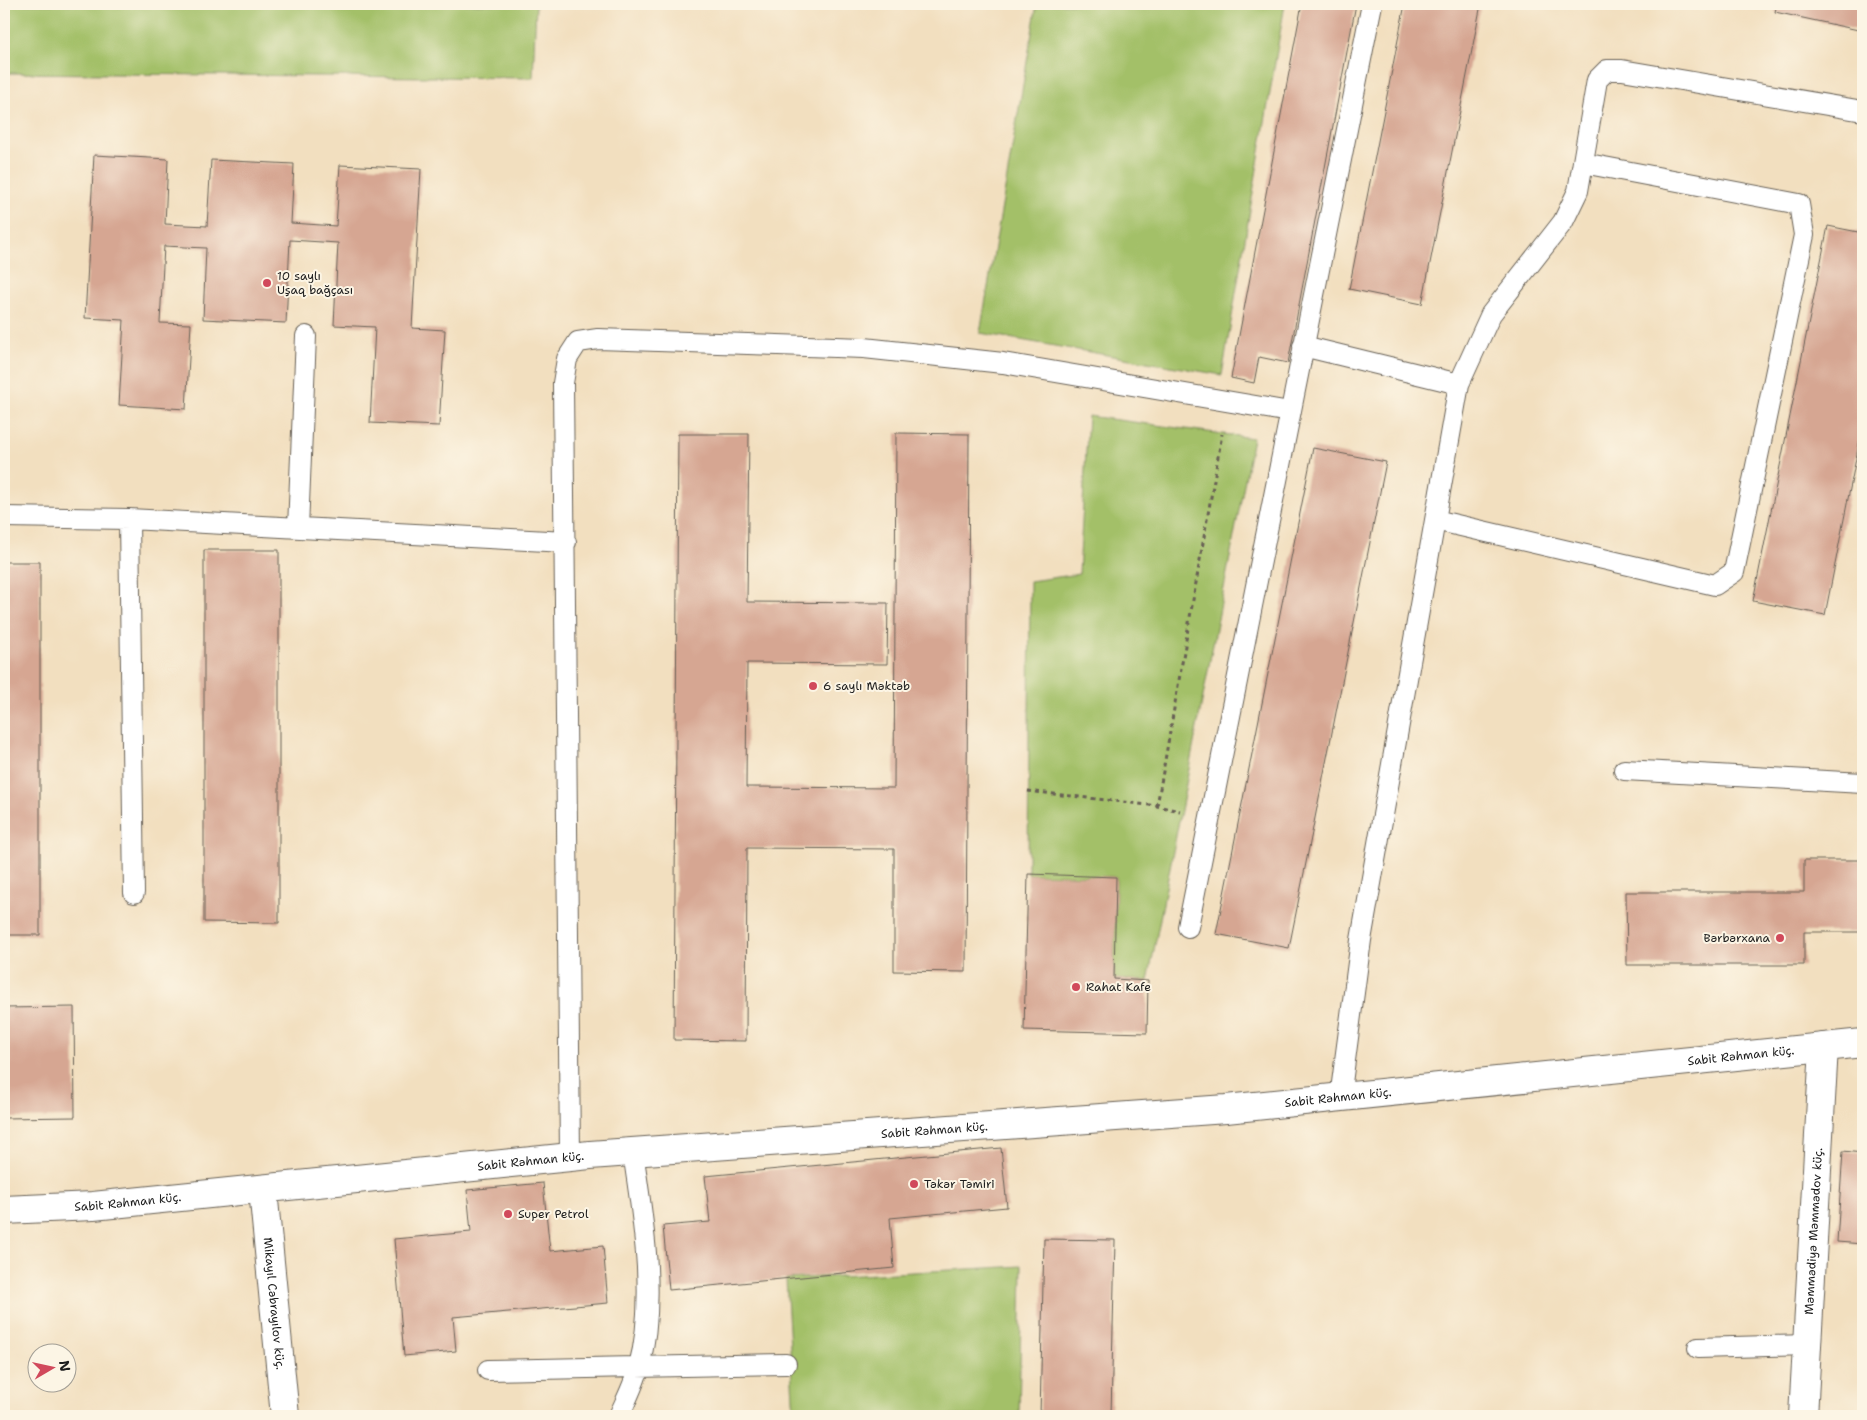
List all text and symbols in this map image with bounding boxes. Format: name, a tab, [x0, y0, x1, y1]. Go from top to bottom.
place label: 10 saylı Uşaq bağçası	[277, 268, 353, 298]
marker: 10 saylı Uşaq bağçası	[261, 277, 273, 289]
place label: 6 saylı Məktəb	[823, 678, 910, 694]
marker: 6 saylı Məktəb	[807, 680, 819, 692]
place label: Bərbərxana	[1703, 930, 1771, 946]
marker: Bərbərxana	[1774, 932, 1786, 944]
place label: Rahat Kafe	[1086, 979, 1151, 995]
marker: Rahat Kafe	[1070, 981, 1082, 993]
street label: Sabit Rəhman küç.	[1687, 1042, 1795, 1069]
street label: Sabit Rəhman küç.	[1284, 1084, 1392, 1111]
street label: Sabit Rəhman küç.	[880, 1118, 988, 1142]
street label: Məmmədiyə Məmmədov küç.	[1801, 1147, 1826, 1315]
street label: Sabit Rəhman küç.	[476, 1148, 585, 1175]
place label: Təkər Təmiri	[924, 1176, 995, 1192]
marker: Təkər Təmiri	[908, 1178, 920, 1190]
street label: Sabit Rəhman küç.	[74, 1189, 182, 1215]
place label: Super Petrol	[518, 1206, 589, 1222]
marker: Super Petrol	[502, 1208, 514, 1220]
street label: Mikayıl Cəbrayılov küç.	[260, 1237, 288, 1370]
north arrow	[28, 1342, 78, 1392]
text: N	[55, 1359, 75, 1373]

